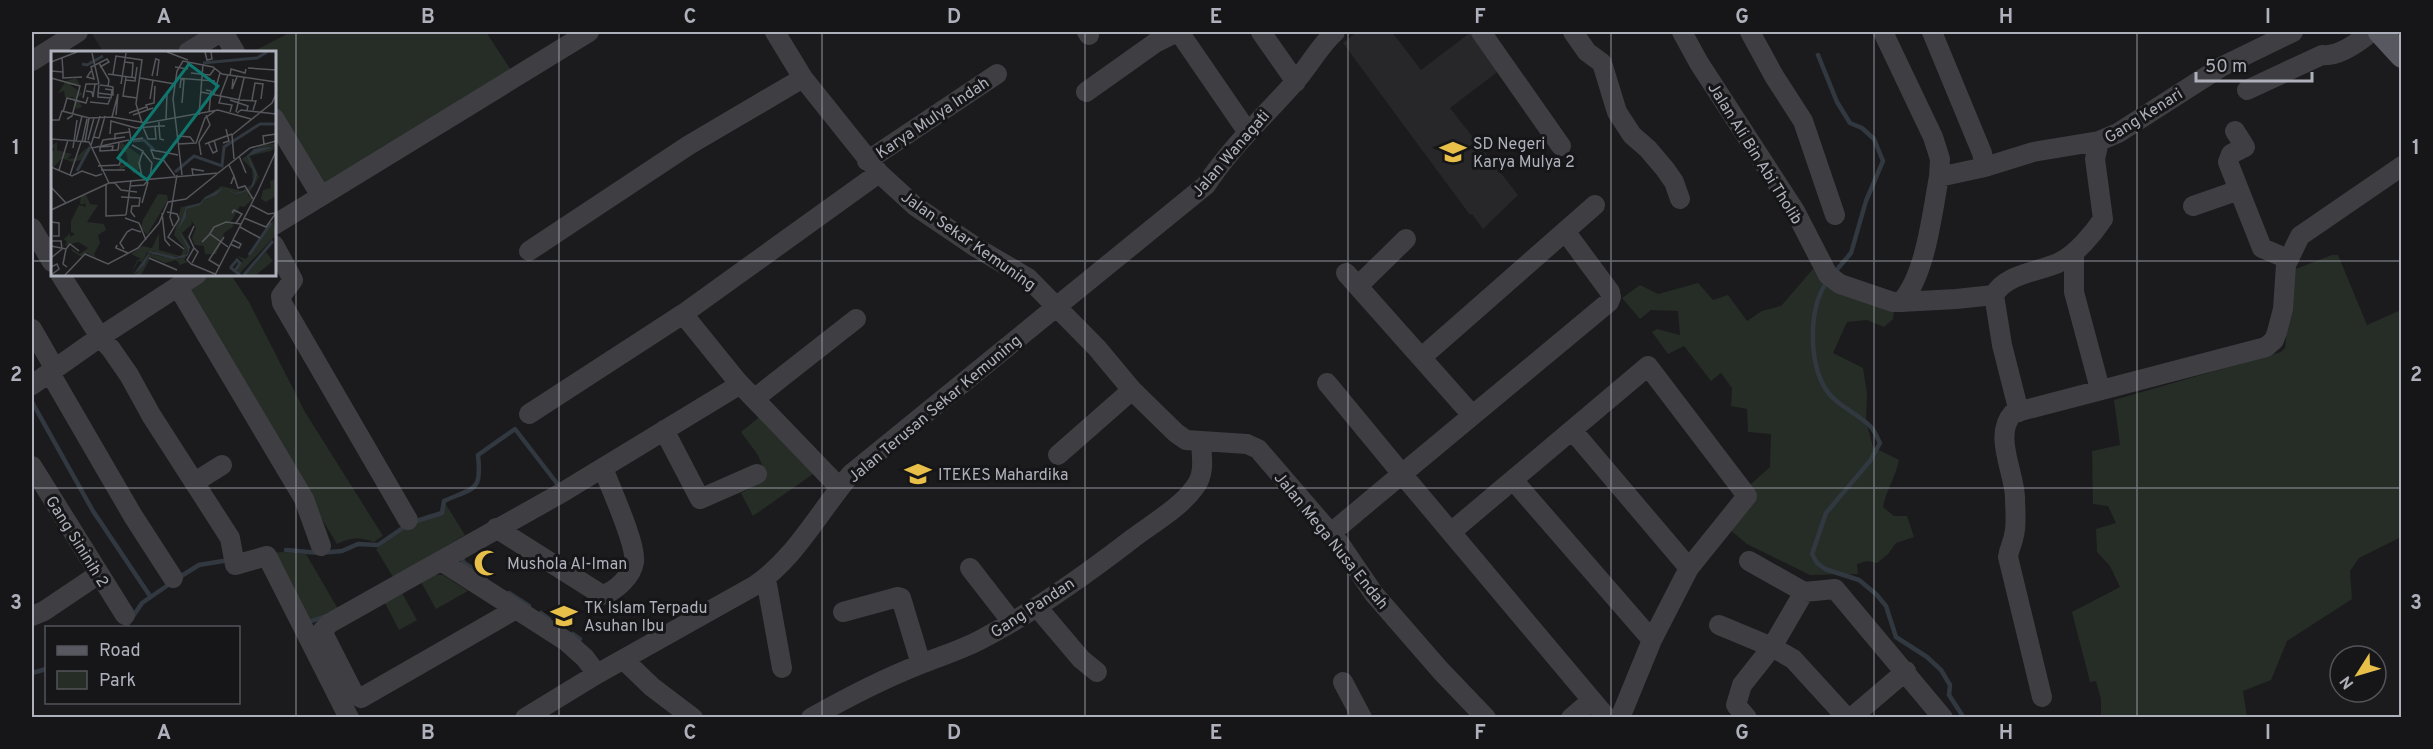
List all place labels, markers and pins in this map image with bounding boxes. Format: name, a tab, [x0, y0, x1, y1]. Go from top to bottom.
place label: SD Negeri Karya Mulya 2	[1473, 135, 1575, 173]
school or university icon: SD Negeri Karya Mulya 2	[1438, 137, 1468, 167]
school or university icon: ITEKES Mahardika	[903, 459, 933, 489]
place label: ITEKES Mahardika	[938, 466, 1068, 486]
mosque icon: Mushola Al-Iman	[472, 548, 502, 578]
place label: Mushola Al-Iman	[507, 555, 627, 575]
place label: TK Islam Terpadu Asuhan Ibu	[584, 599, 708, 637]
school or university icon: TK Islam Terpadu Asuhan Ibu	[549, 601, 579, 631]

